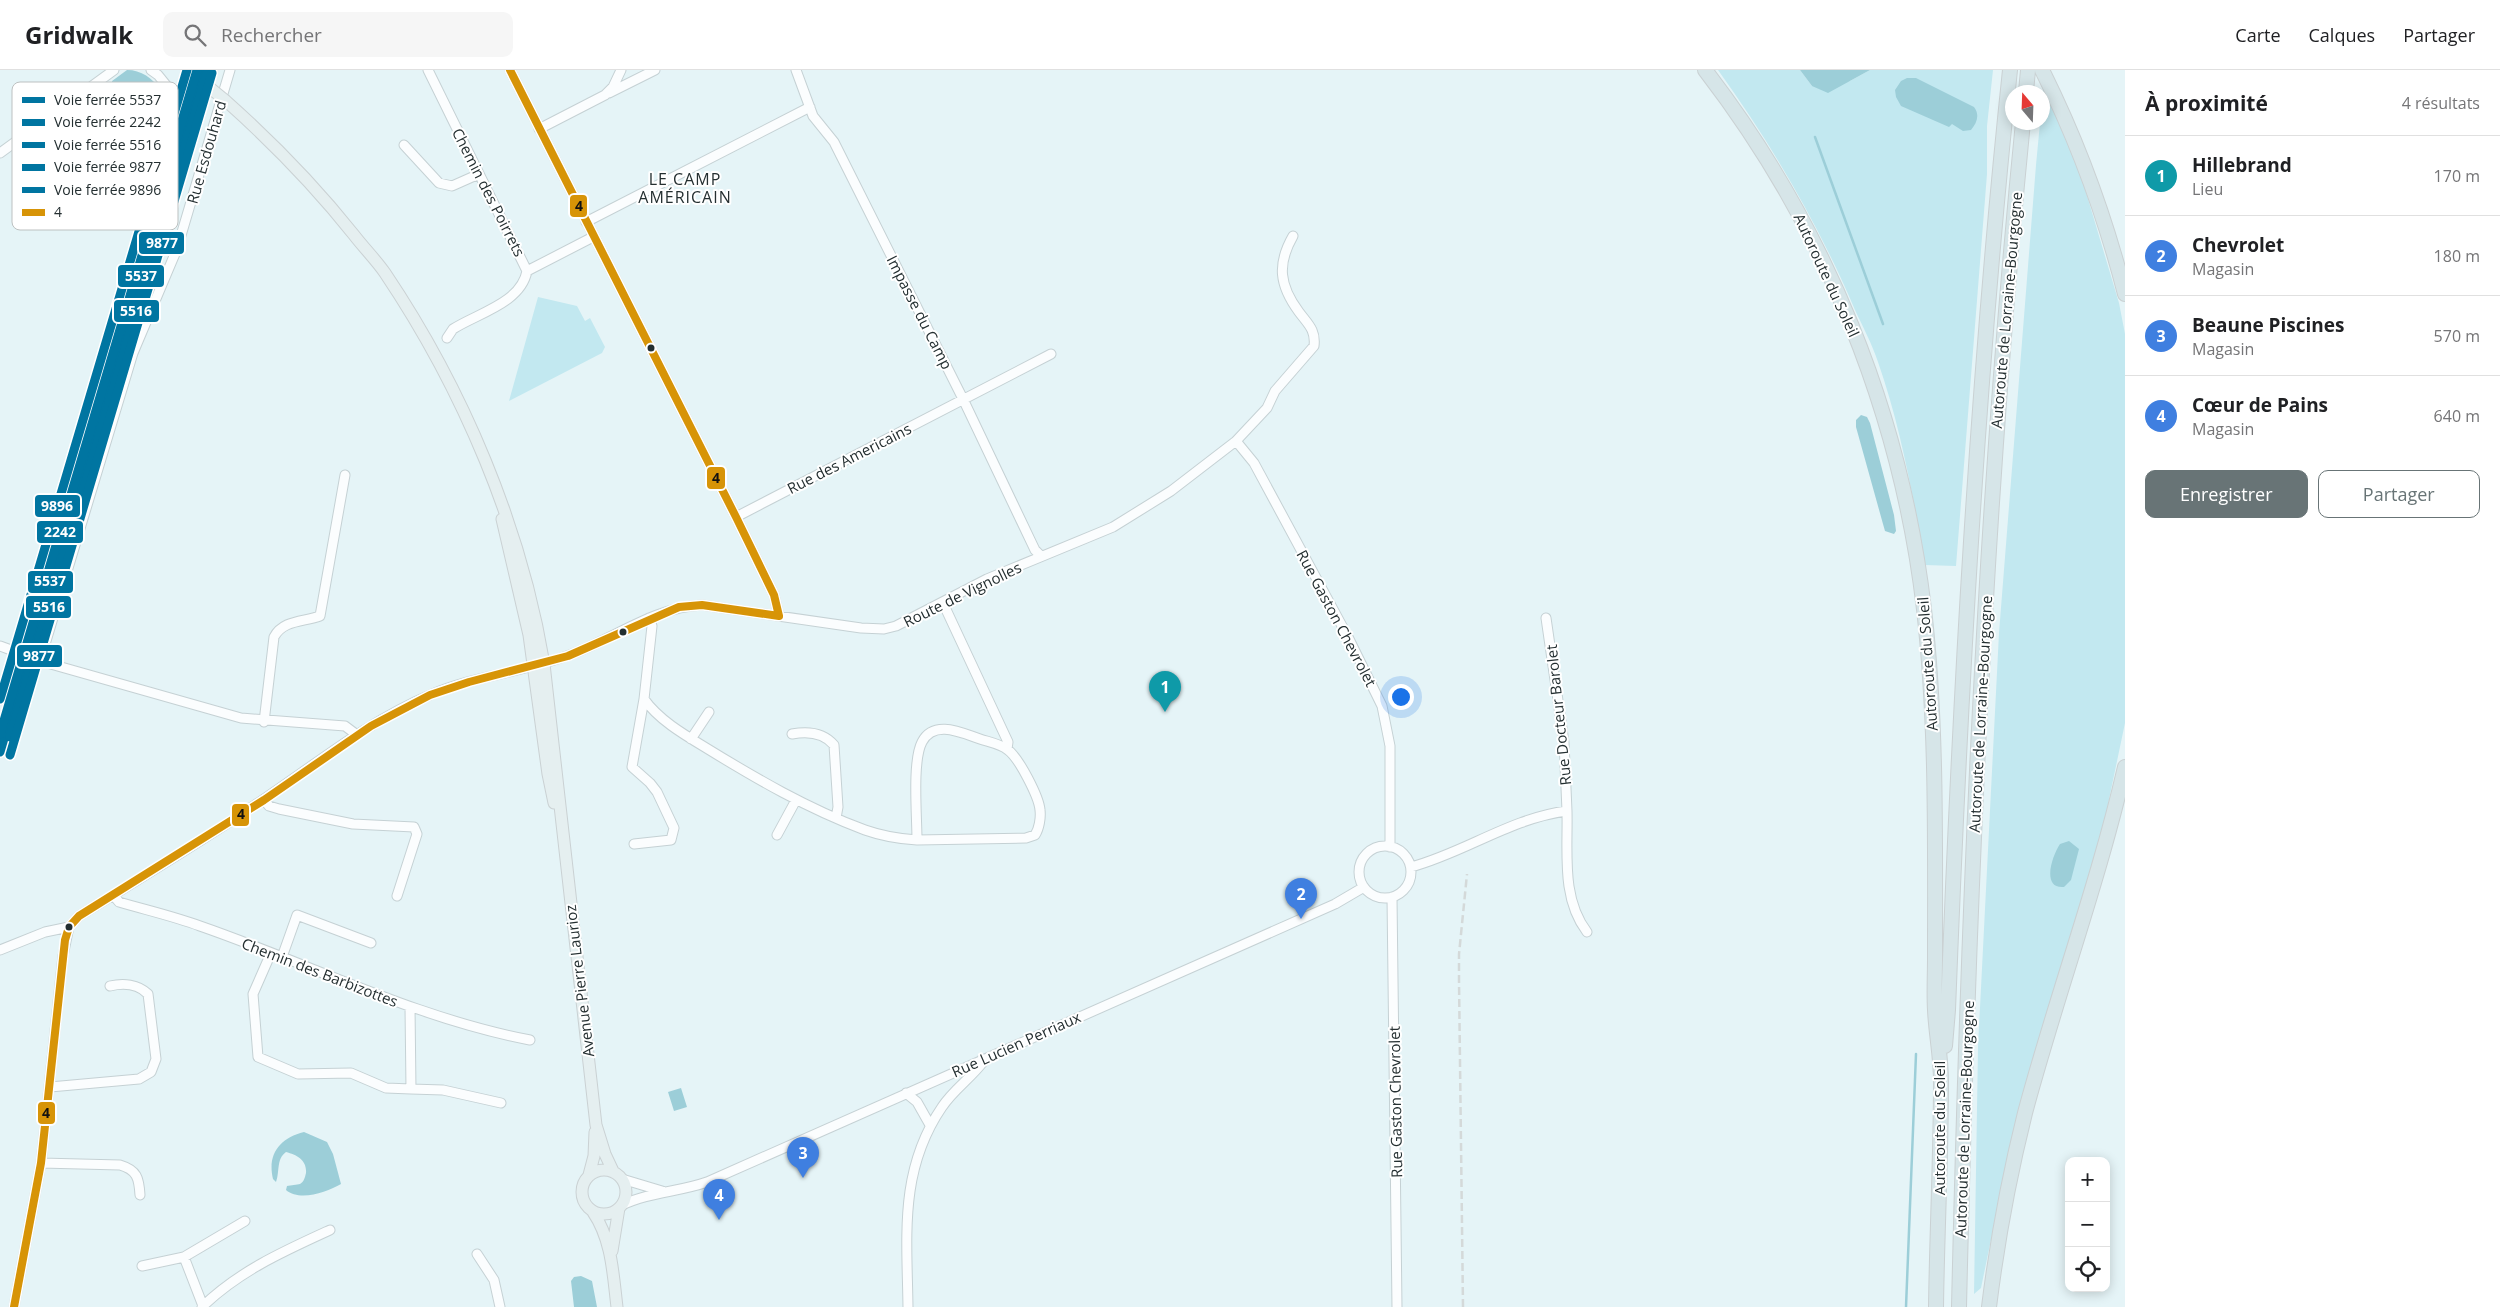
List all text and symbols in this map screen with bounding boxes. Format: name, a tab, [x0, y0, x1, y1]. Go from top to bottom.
search box	[163, 12, 513, 57]
text: Gridwalk	[25, 18, 133, 51]
icon: search	[181, 21, 209, 49]
text: Rechercher	[221, 22, 322, 48]
text: Carte	[2235, 23, 2281, 47]
text: Calques	[2309, 23, 2375, 47]
text: Partager	[2403, 23, 2475, 47]
legend	[12, 82, 178, 230]
north arrow	[2005, 85, 2050, 130]
text: À proximité	[2145, 89, 2268, 117]
text: Voie ferrée 5537	[54, 90, 161, 109]
text: 4 résultats	[2402, 92, 2480, 114]
street label: Rue Esdouhard	[182, 98, 230, 206]
text: Voie ferrée 2242	[54, 112, 161, 131]
street label: Chemin des Poirrets	[448, 124, 530, 260]
text: Voie ferrée 5516	[54, 135, 161, 154]
text: Hillebrand	[2192, 152, 2292, 178]
text: Voie ferrée 9877	[54, 157, 161, 176]
text: 1	[2156, 165, 2166, 187]
text: 170 m	[2434, 165, 2480, 187]
district label: LE CAMP AMÉRICAIN	[638, 168, 732, 208]
text: Lieu	[2192, 178, 2223, 200]
text: Voie ferrée 9896	[54, 180, 161, 199]
street label: Autoroute de Lorraine-Bourgogne	[1986, 191, 2026, 429]
line badge: 4	[569, 194, 588, 218]
text: 4	[575, 196, 583, 215]
text: 4	[54, 202, 62, 221]
street label: Autoroute du Soleil	[1790, 210, 1864, 340]
line badge: 9877	[138, 231, 185, 255]
text: Chevrolet	[2192, 232, 2284, 258]
text: 9877	[146, 233, 178, 252]
text: 2	[2156, 245, 2166, 267]
text: 180 m	[2434, 245, 2480, 267]
street label: Impasse du Camp	[883, 252, 957, 372]
text: Magasin	[2192, 258, 2254, 280]
line badge: 5537	[117, 264, 165, 288]
text: 5537	[125, 266, 157, 285]
line badge: 5516	[113, 299, 160, 323]
text: 5516	[120, 301, 152, 320]
text: Beaune Piscines	[2192, 312, 2345, 338]
text: 3	[2156, 325, 2166, 347]
text: 570 m	[2434, 325, 2480, 347]
text: Magasin	[2192, 338, 2254, 360]
unlabelled marker	[646, 343, 656, 353]
text: Cœur de Pains	[2192, 392, 2328, 418]
text: 4	[2156, 405, 2166, 427]
text: 640 m	[2434, 405, 2480, 427]
street label: Rue des Americains	[784, 418, 914, 498]
text: Magasin	[2192, 418, 2254, 440]
line badge: 4	[706, 466, 726, 490]
text: 4	[712, 468, 720, 487]
button: Enregistrer	[2145, 470, 2308, 518]
button: Partager	[2318, 470, 2480, 518]
line badge: 9896	[34, 494, 81, 518]
text: 9896	[41, 496, 73, 515]
line badge: 2242	[36, 520, 84, 544]
text: 2242	[44, 522, 76, 541]
street label: Rue Gaston Chevrolet	[1293, 546, 1381, 690]
street label: Route de Vignolles	[900, 557, 1024, 631]
line badge: 5537	[27, 570, 74, 594]
text: 5537	[34, 571, 66, 590]
line badge: 5516	[25, 595, 72, 619]
street label: Autoroute de Lorraine-Bourgogne	[1964, 595, 1996, 833]
street label: Autoroute du Soleil	[1912, 596, 1942, 732]
text: 5516	[33, 597, 65, 616]
unlabelled marker	[618, 627, 628, 637]
line badge: 9877	[16, 644, 63, 668]
street label: Rue Docteur Barolet	[1541, 644, 1575, 786]
text: 9877	[23, 646, 55, 665]
pin: 1	[1149, 671, 1181, 712]
your location	[1388, 684, 1414, 710]
line badge: 4	[231, 803, 250, 827]
text: 4	[237, 804, 245, 823]
pin: 2	[1285, 878, 1317, 919]
street label: Avenue Pierre Laurioz	[560, 904, 598, 1058]
unlabelled marker	[64, 922, 74, 932]
street label: Chemin des Barbizottes	[239, 933, 401, 1011]
street label: Autoroute de Lorraine-Bourgogne	[1950, 1000, 1978, 1238]
street label: Rue Lucien Perriaux	[948, 1007, 1084, 1081]
street label: Rue Gaston Chevrolet	[1384, 1026, 1406, 1178]
street label: Autoroute du Soleil	[1929, 1061, 1949, 1195]
line badge: 4	[37, 1101, 56, 1125]
text: 4	[42, 1103, 50, 1122]
pin: 3	[787, 1137, 819, 1178]
map controls	[2065, 1157, 2110, 1292]
button: +	[2065, 1157, 2110, 1202]
pin: 4	[703, 1179, 735, 1220]
button: −	[2065, 1202, 2110, 1247]
button: locate	[2065, 1247, 2110, 1292]

